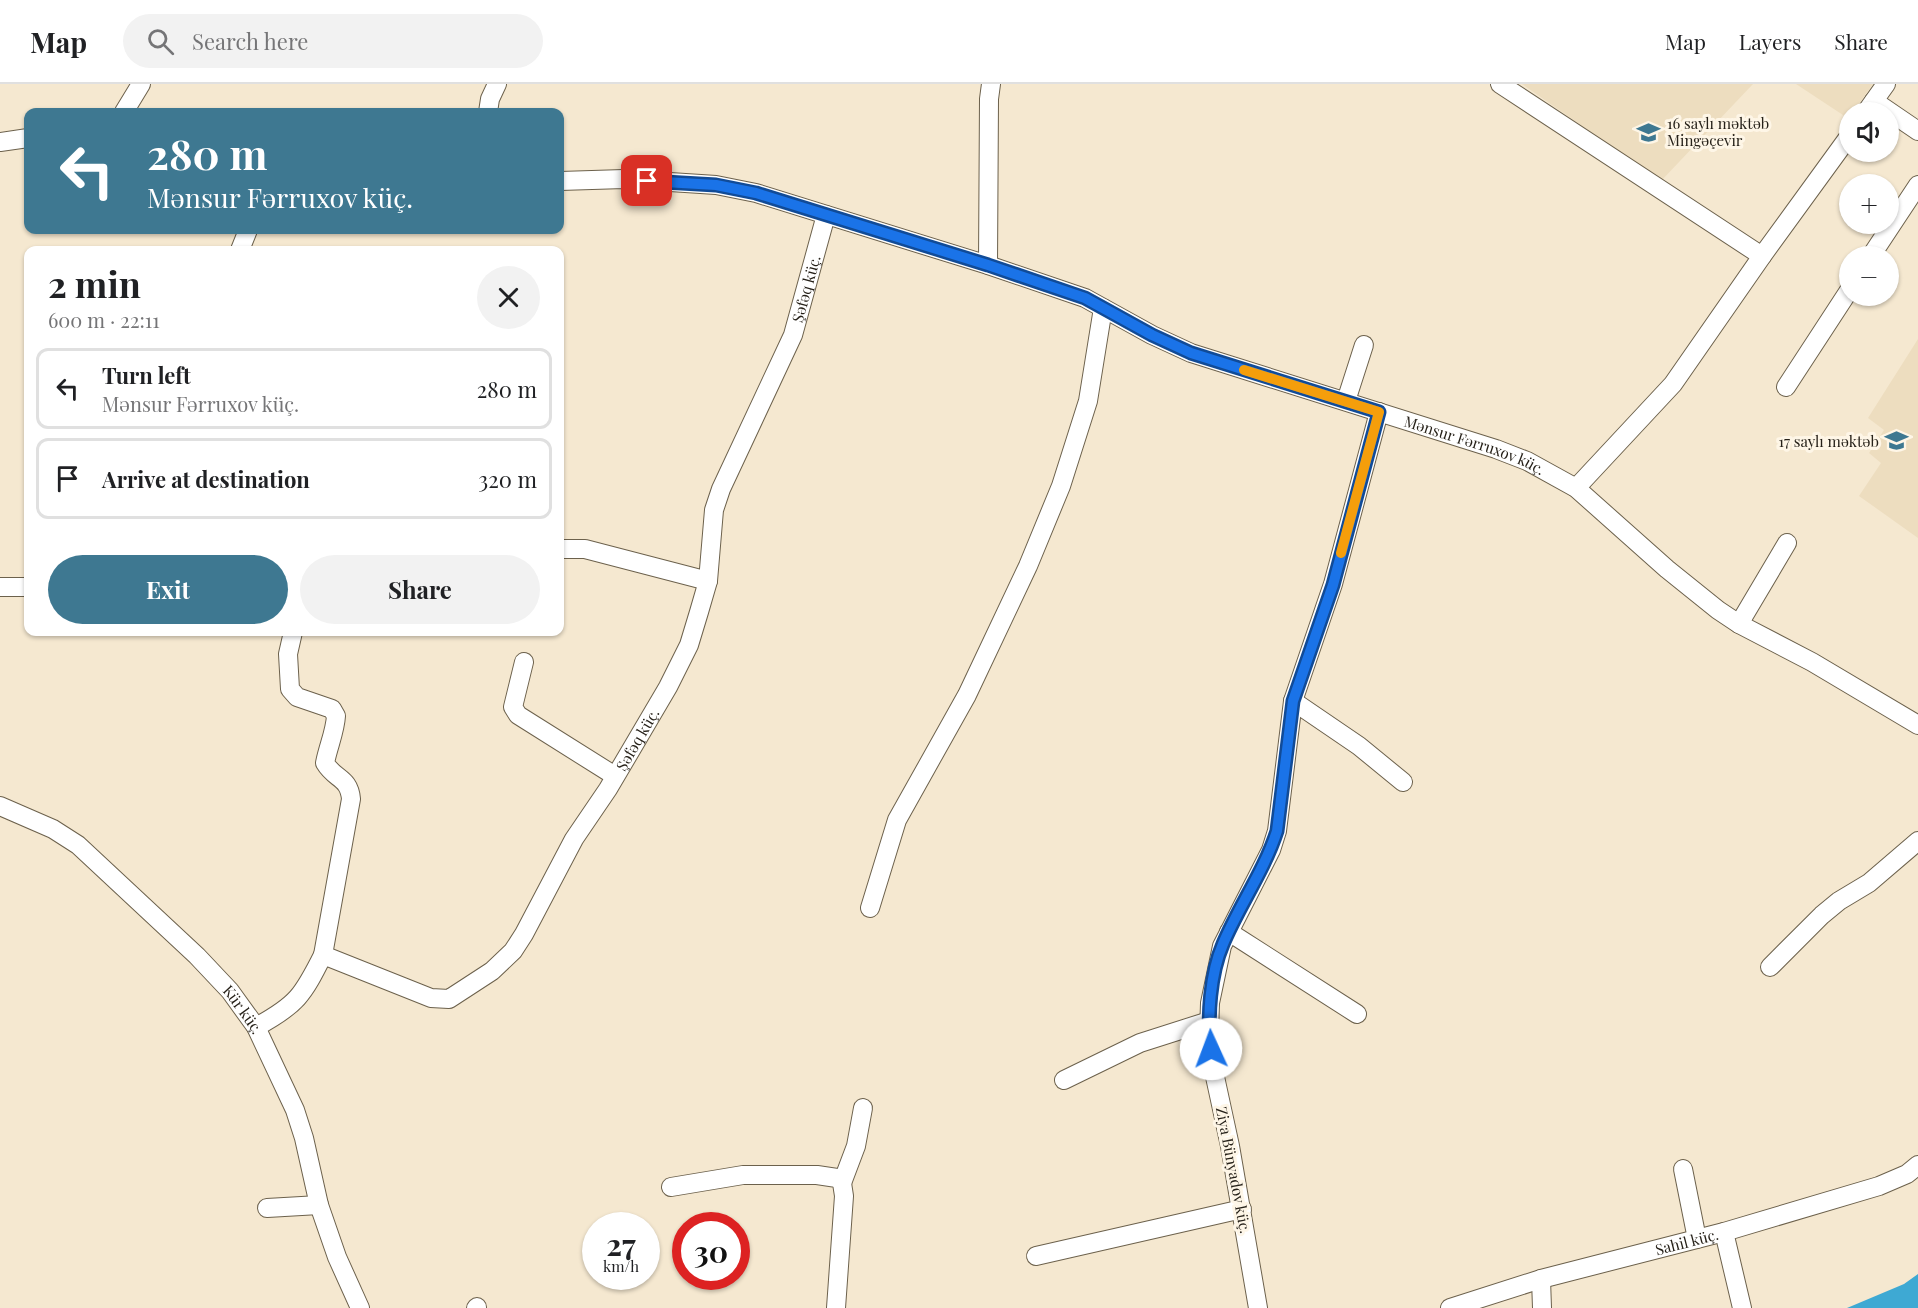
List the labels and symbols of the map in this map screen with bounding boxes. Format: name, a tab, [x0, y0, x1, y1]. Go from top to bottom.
place label: 16 saylı məktəb Mingəçevir	[1667, 113, 1769, 150]
school or university icon: 16 saylı məktəb Mingəçevir	[1636, 119, 1662, 145]
pin	[621, 155, 672, 206]
street label: Şəfəq küç.	[787, 253, 825, 325]
street label: Mənsur Fərruxov küç.	[1402, 411, 1549, 479]
school or university icon: 17 saylı məktəb	[1884, 428, 1910, 454]
place label: 17 saylı məktəb	[1779, 431, 1879, 451]
street label: Şəfəq küç.	[611, 705, 663, 774]
street label: Kür küç.	[219, 980, 268, 1037]
position arrow	[1179, 1017, 1243, 1081]
street label: Ziya Bünyadov küç.	[1212, 1105, 1256, 1235]
speed limit sign: 30	[672, 1212, 750, 1290]
street label: Sahil küç.	[1653, 1224, 1720, 1259]

